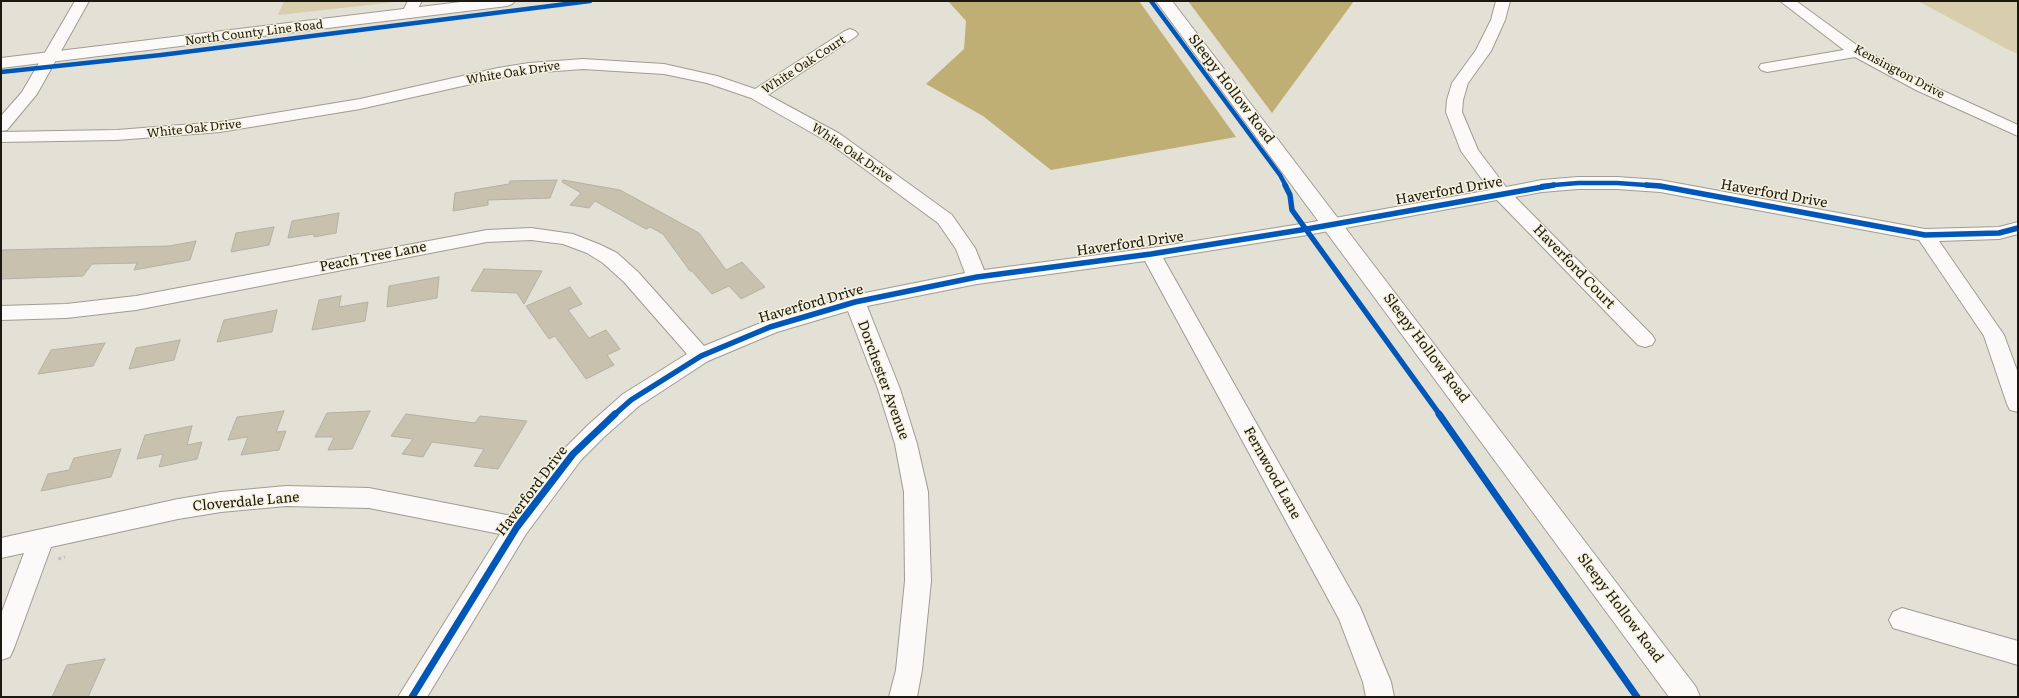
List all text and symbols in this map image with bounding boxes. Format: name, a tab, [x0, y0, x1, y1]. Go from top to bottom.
street label: North County Line Road	[184, 17, 324, 49]
street label: Sleepy Hollow Road	[1184, 31, 1278, 147]
street label: White Oak Court	[759, 33, 849, 97]
street label: Kensington Drive	[1851, 42, 1947, 102]
street label: White Oak Drive	[465, 58, 561, 88]
street label: White Oak Drive	[146, 117, 242, 141]
street label: White Oak Drive	[809, 120, 895, 186]
street label: Haverford Drive	[1394, 173, 1504, 209]
street label: Haverford Drive	[1719, 176, 1829, 212]
street label: Haverford Court	[1530, 221, 1618, 313]
street label: Haverford Drive	[1075, 228, 1185, 260]
street label: Peach Tree Lane	[318, 238, 428, 276]
street label: Haverford Drive	[757, 281, 865, 327]
street label: Sleepy Hollow Road	[1379, 290, 1473, 406]
street label: Dorchester Avenue	[854, 318, 912, 442]
street label: Fernwood Lane	[1240, 424, 1304, 522]
street label: Haverford Drive	[493, 443, 571, 539]
street label: Cloverdale Lane	[192, 489, 300, 515]
street label: Sleepy Hollow Road	[1573, 550, 1667, 666]

